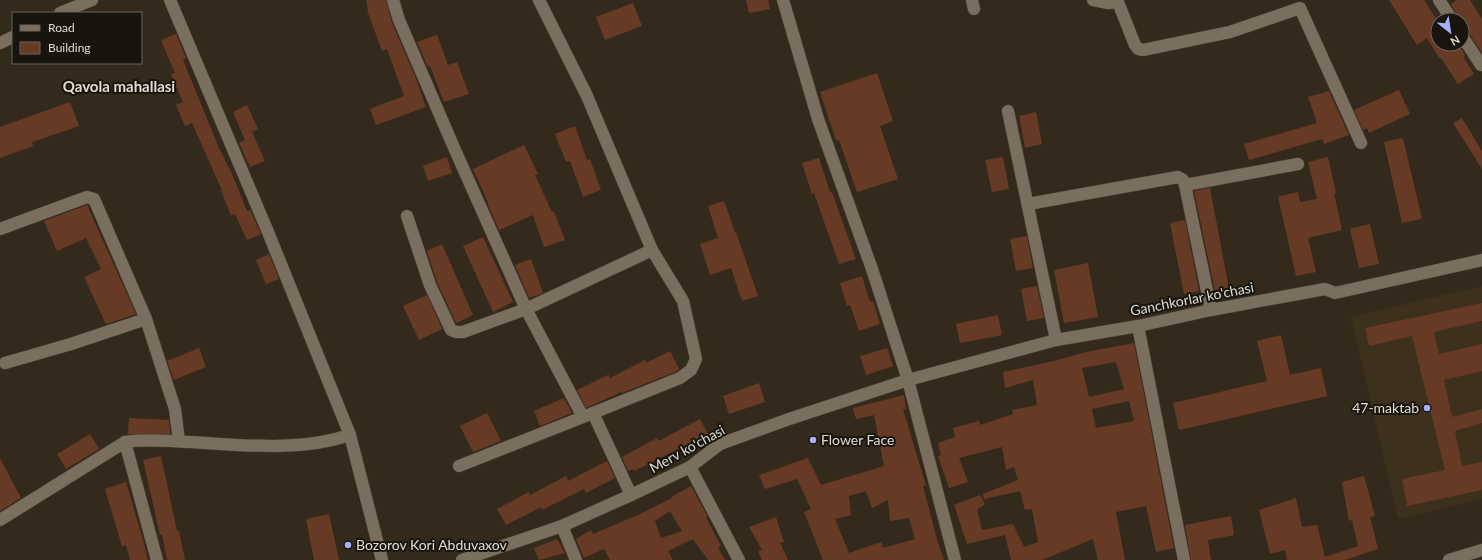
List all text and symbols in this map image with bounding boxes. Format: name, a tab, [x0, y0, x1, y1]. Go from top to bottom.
legend	[12, 12, 142, 64]
north arrow	[1430, 12, 1470, 52]
text: Road	[48, 20, 75, 35]
text: N	[1448, 33, 1462, 49]
text: Building	[48, 40, 91, 55]
district label: Qavola mahallasi	[63, 77, 175, 95]
street label: Ganchkorlar ko'chasi	[1129, 278, 1255, 319]
place label: 47-maktab	[1352, 399, 1419, 416]
marker: 47-maktab	[1422, 403, 1432, 413]
street label: Merv ko'chasi	[646, 421, 727, 476]
place label: Flower Face	[821, 431, 894, 448]
marker: Flower Face	[808, 435, 818, 445]
place label: Bozorov Kori Abduvaxov	[356, 536, 508, 553]
marker: Bozorov Kori Abduvaxov	[343, 540, 353, 550]

